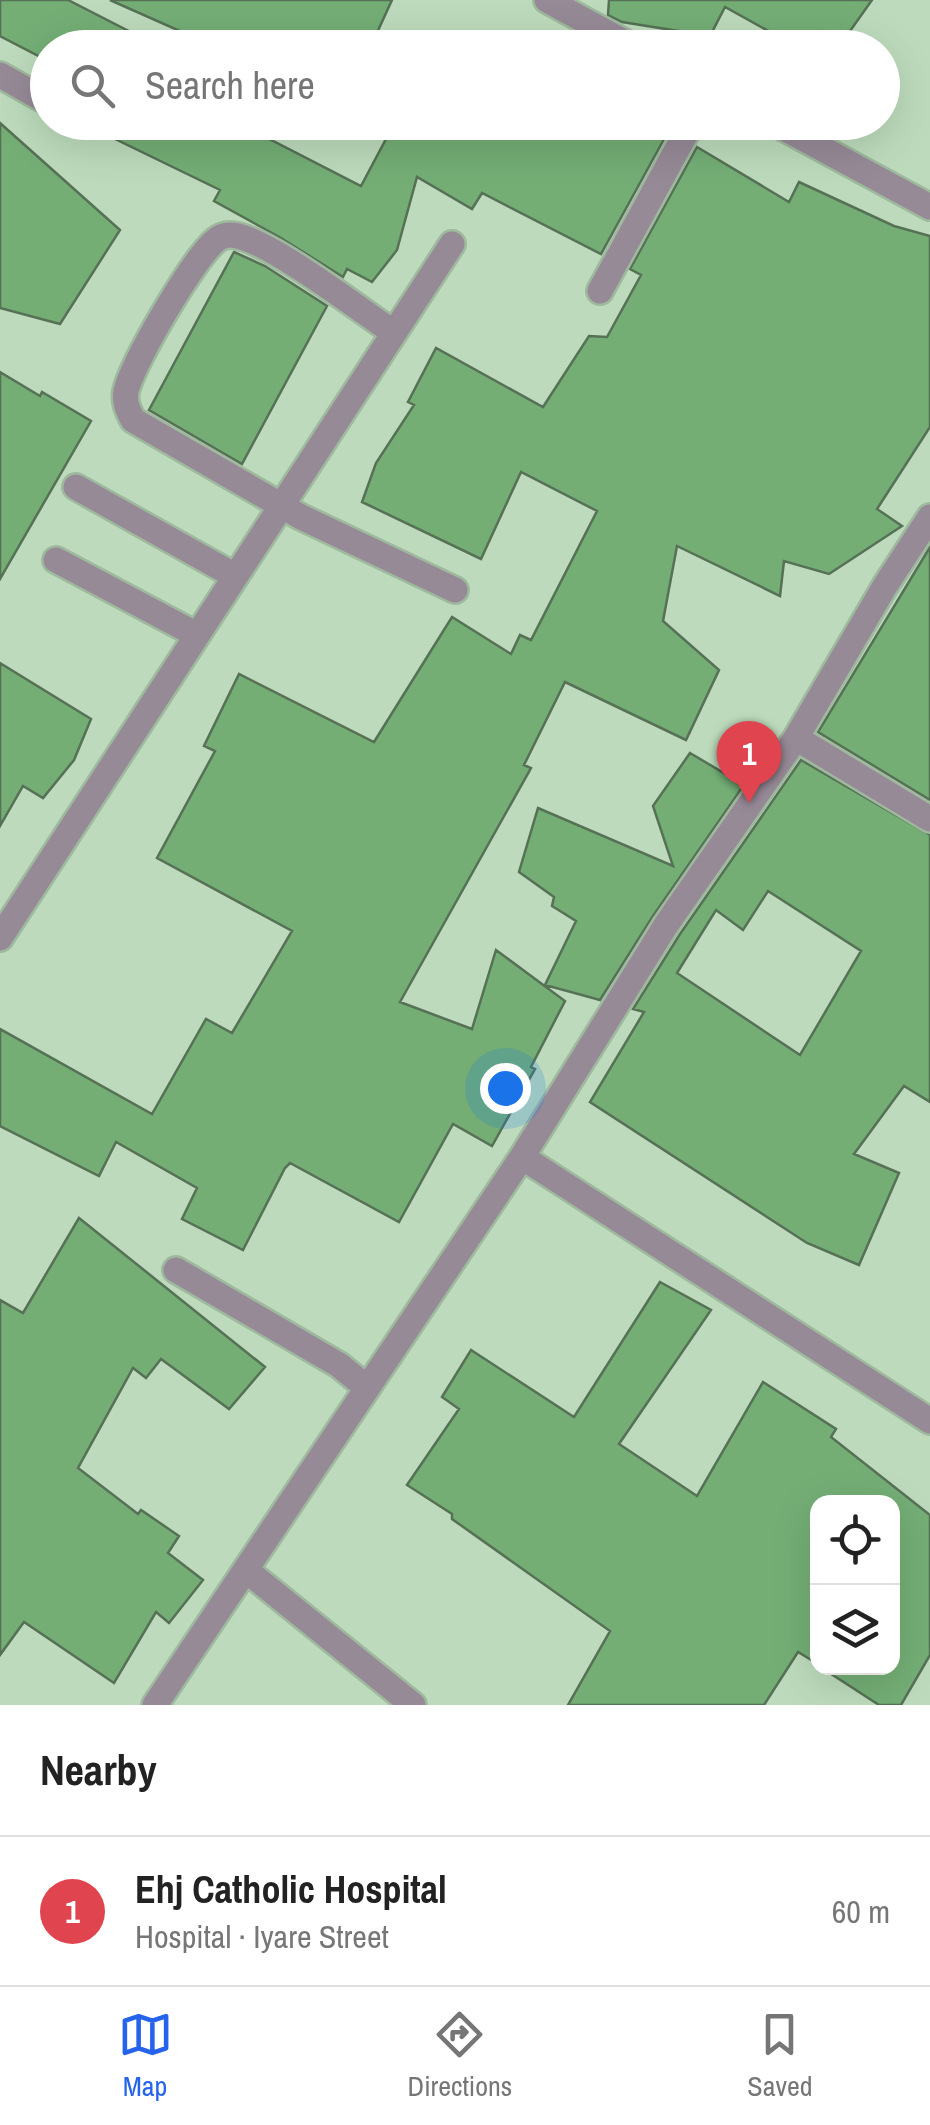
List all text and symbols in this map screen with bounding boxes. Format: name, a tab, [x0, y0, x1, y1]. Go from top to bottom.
search box	[30, 30, 900, 140]
icon: search	[65, 58, 120, 113]
text: Search here	[145, 60, 315, 111]
pin: 1	[716, 720, 782, 803]
your location	[480, 1063, 531, 1114]
map controls	[810, 1495, 900, 1675]
button: locate	[810, 1495, 900, 1585]
button: layers	[810, 1585, 900, 1675]
text: Nearby	[40, 1742, 157, 1798]
text: Ehj Catholic Hospital	[135, 1864, 447, 1915]
text: 1	[65, 1890, 80, 1933]
text: 60 m	[832, 1890, 890, 1933]
text: Hospital · Iyare Street	[135, 1915, 389, 1958]
tab: Map	[118, 2007, 173, 2105]
tab: Directions	[408, 2007, 512, 2105]
tab: Saved	[747, 2007, 812, 2105]

